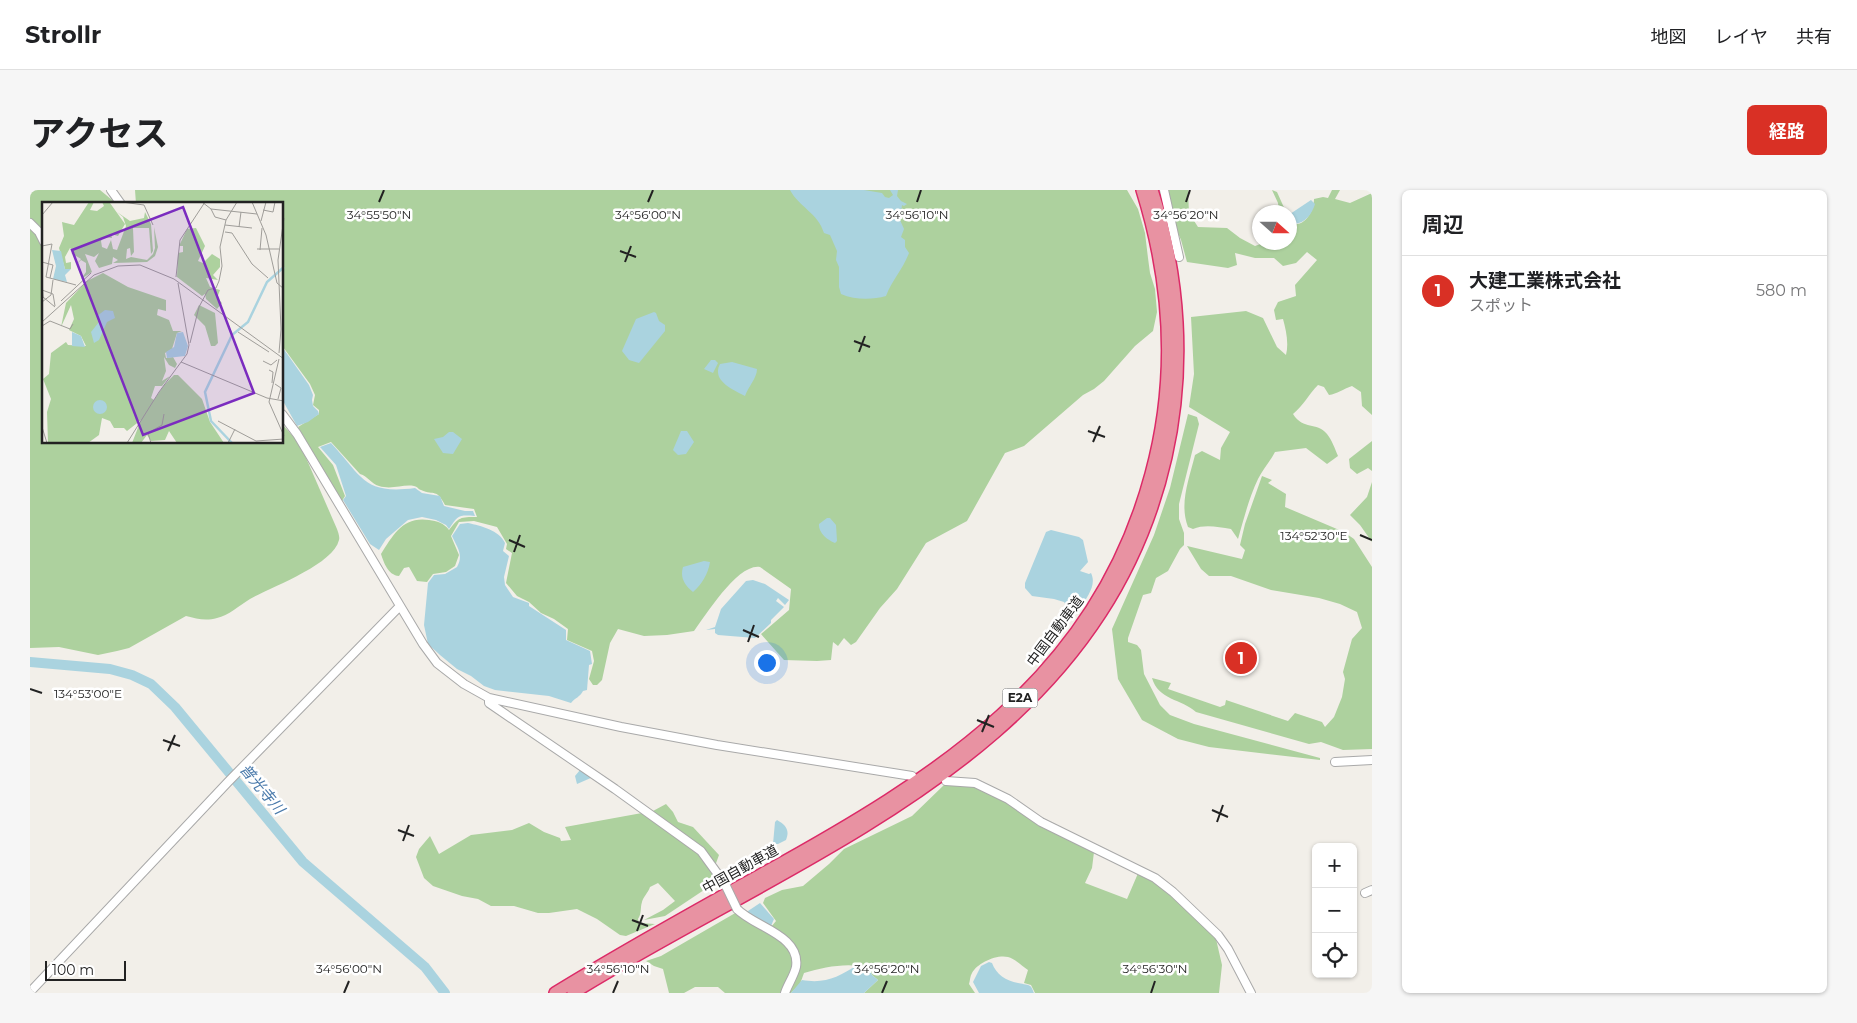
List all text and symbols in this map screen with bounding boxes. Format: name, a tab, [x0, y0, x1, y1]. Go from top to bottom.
text: Strollr	[25, 20, 101, 49]
text: 地図	[1651, 26, 1687, 48]
text: レイヤ	[1715, 26, 1768, 48]
text: 共有	[1796, 26, 1832, 48]
button: 経路	[1747, 105, 1827, 155]
text: アクセス	[30, 112, 168, 155]
inset map	[42, 202, 284, 444]
north arrow	[1252, 205, 1297, 250]
text: 34°55'50"N	[347, 207, 411, 222]
text: 34°56'00"N	[615, 207, 681, 222]
text: 34°56'10"N	[885, 207, 949, 222]
text: 34°56'20"N	[1153, 207, 1219, 222]
text: 周辺	[1422, 212, 1464, 237]
text: 大建工業株式会社	[1469, 269, 1621, 292]
text: 1	[1435, 281, 1441, 300]
text: 580 m	[1756, 281, 1807, 300]
text: スポット	[1469, 296, 1533, 315]
text: 134°52'30"E	[1280, 528, 1348, 543]
street label: 中国自動車道	[1023, 592, 1087, 670]
pin: 1	[1225, 639, 1257, 677]
your location	[754, 650, 780, 676]
text: 134°53'00"E	[54, 686, 122, 701]
road number: E2A	[1002, 688, 1038, 708]
water label: 普光寺川	[236, 760, 290, 819]
street label: 中国自動車道	[699, 841, 781, 897]
map controls	[1312, 843, 1357, 978]
button: +	[1312, 843, 1357, 888]
button: −	[1312, 888, 1357, 933]
button: locate	[1312, 933, 1357, 978]
scale bar	[45, 958, 126, 981]
text: 100 m	[52, 961, 94, 979]
text: 34°56'00"N	[316, 961, 382, 976]
text: 34°56'10"N	[586, 961, 650, 976]
text: 34°56'20"N	[854, 961, 920, 976]
text: 34°56'30"N	[1122, 961, 1188, 976]

